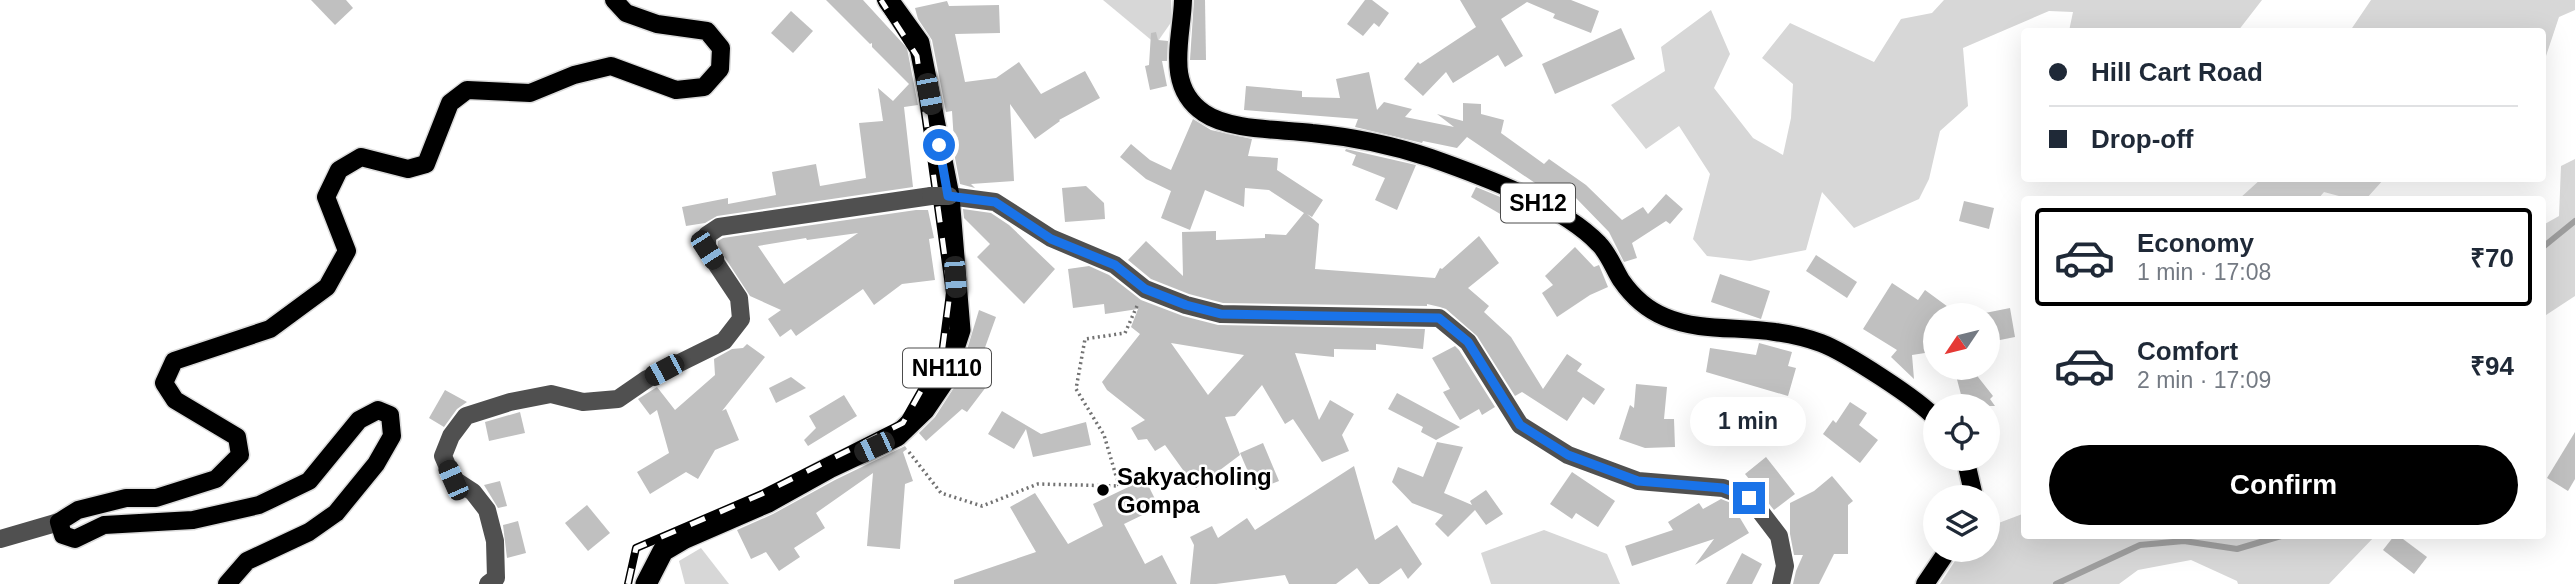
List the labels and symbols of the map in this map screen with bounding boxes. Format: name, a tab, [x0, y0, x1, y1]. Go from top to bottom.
car	[915, 71, 944, 117]
route start	[923, 129, 955, 161]
road number: SH12	[1501, 184, 1575, 222]
car	[687, 227, 728, 273]
car	[944, 255, 967, 299]
north arrow	[1923, 303, 2000, 380]
road number: NH110	[903, 348, 991, 388]
car	[641, 351, 688, 389]
callout: 1 min	[1691, 396, 1807, 446]
car	[851, 429, 898, 465]
car	[435, 457, 472, 503]
place label: Sakyacholing Gompa	[1117, 463, 1272, 518]
marker: Sakyacholing Gompa	[1095, 482, 1111, 498]
route end	[1733, 482, 1765, 514]

